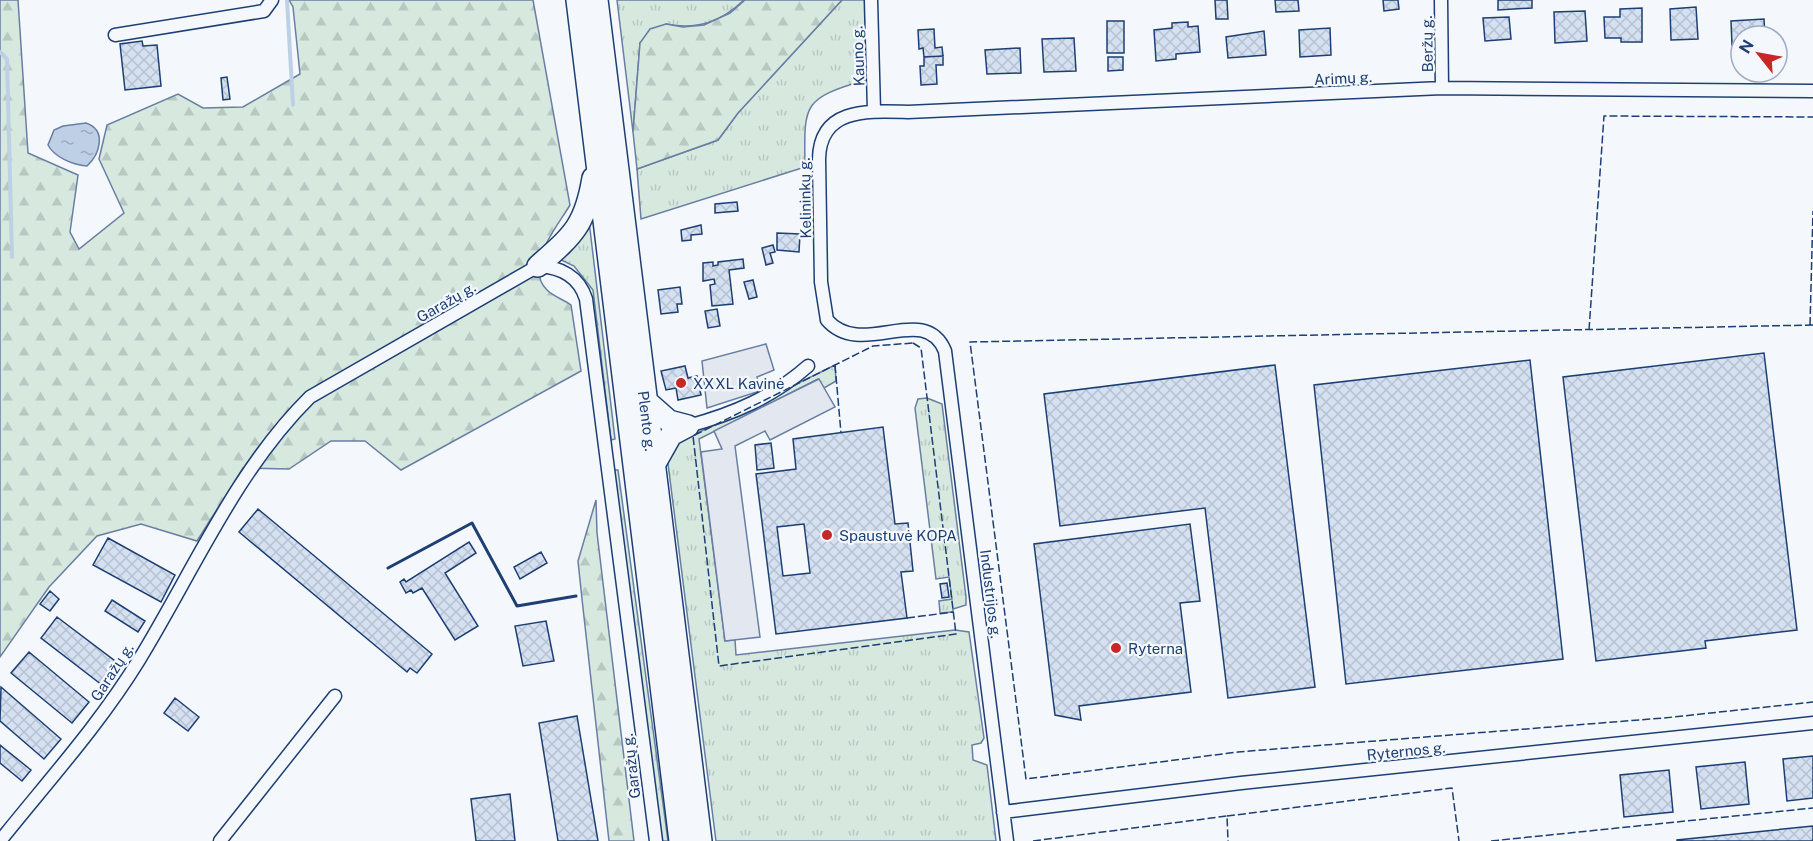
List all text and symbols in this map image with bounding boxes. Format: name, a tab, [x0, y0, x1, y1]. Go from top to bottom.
street label: Beržų g.	[1418, 15, 1436, 73]
north arrow	[1729, 24, 1789, 84]
street label: Kauno g.	[848, 25, 868, 87]
text: N	[1735, 36, 1758, 57]
street label: Arimų g.	[1313, 68, 1373, 88]
street label: Kelininkų g.	[796, 157, 814, 239]
street label: Garažų g.	[413, 278, 479, 326]
place label: XXXL Kavinė	[693, 375, 785, 392]
marker: XXXL Kavinė	[674, 376, 688, 390]
street label: Plento g.	[635, 390, 659, 452]
place label: Spaustuvė KOPA	[839, 527, 957, 544]
marker: Spaustuvė KOPA	[820, 528, 834, 542]
street label: Industrijos g.	[977, 548, 1005, 640]
street label: Garažų g.	[87, 640, 137, 704]
place label: Ryterna	[1128, 640, 1183, 657]
marker: Ryterna	[1109, 641, 1123, 655]
street label: Garažų g.	[619, 733, 643, 799]
street label: Ryternos g.	[1366, 738, 1446, 764]

